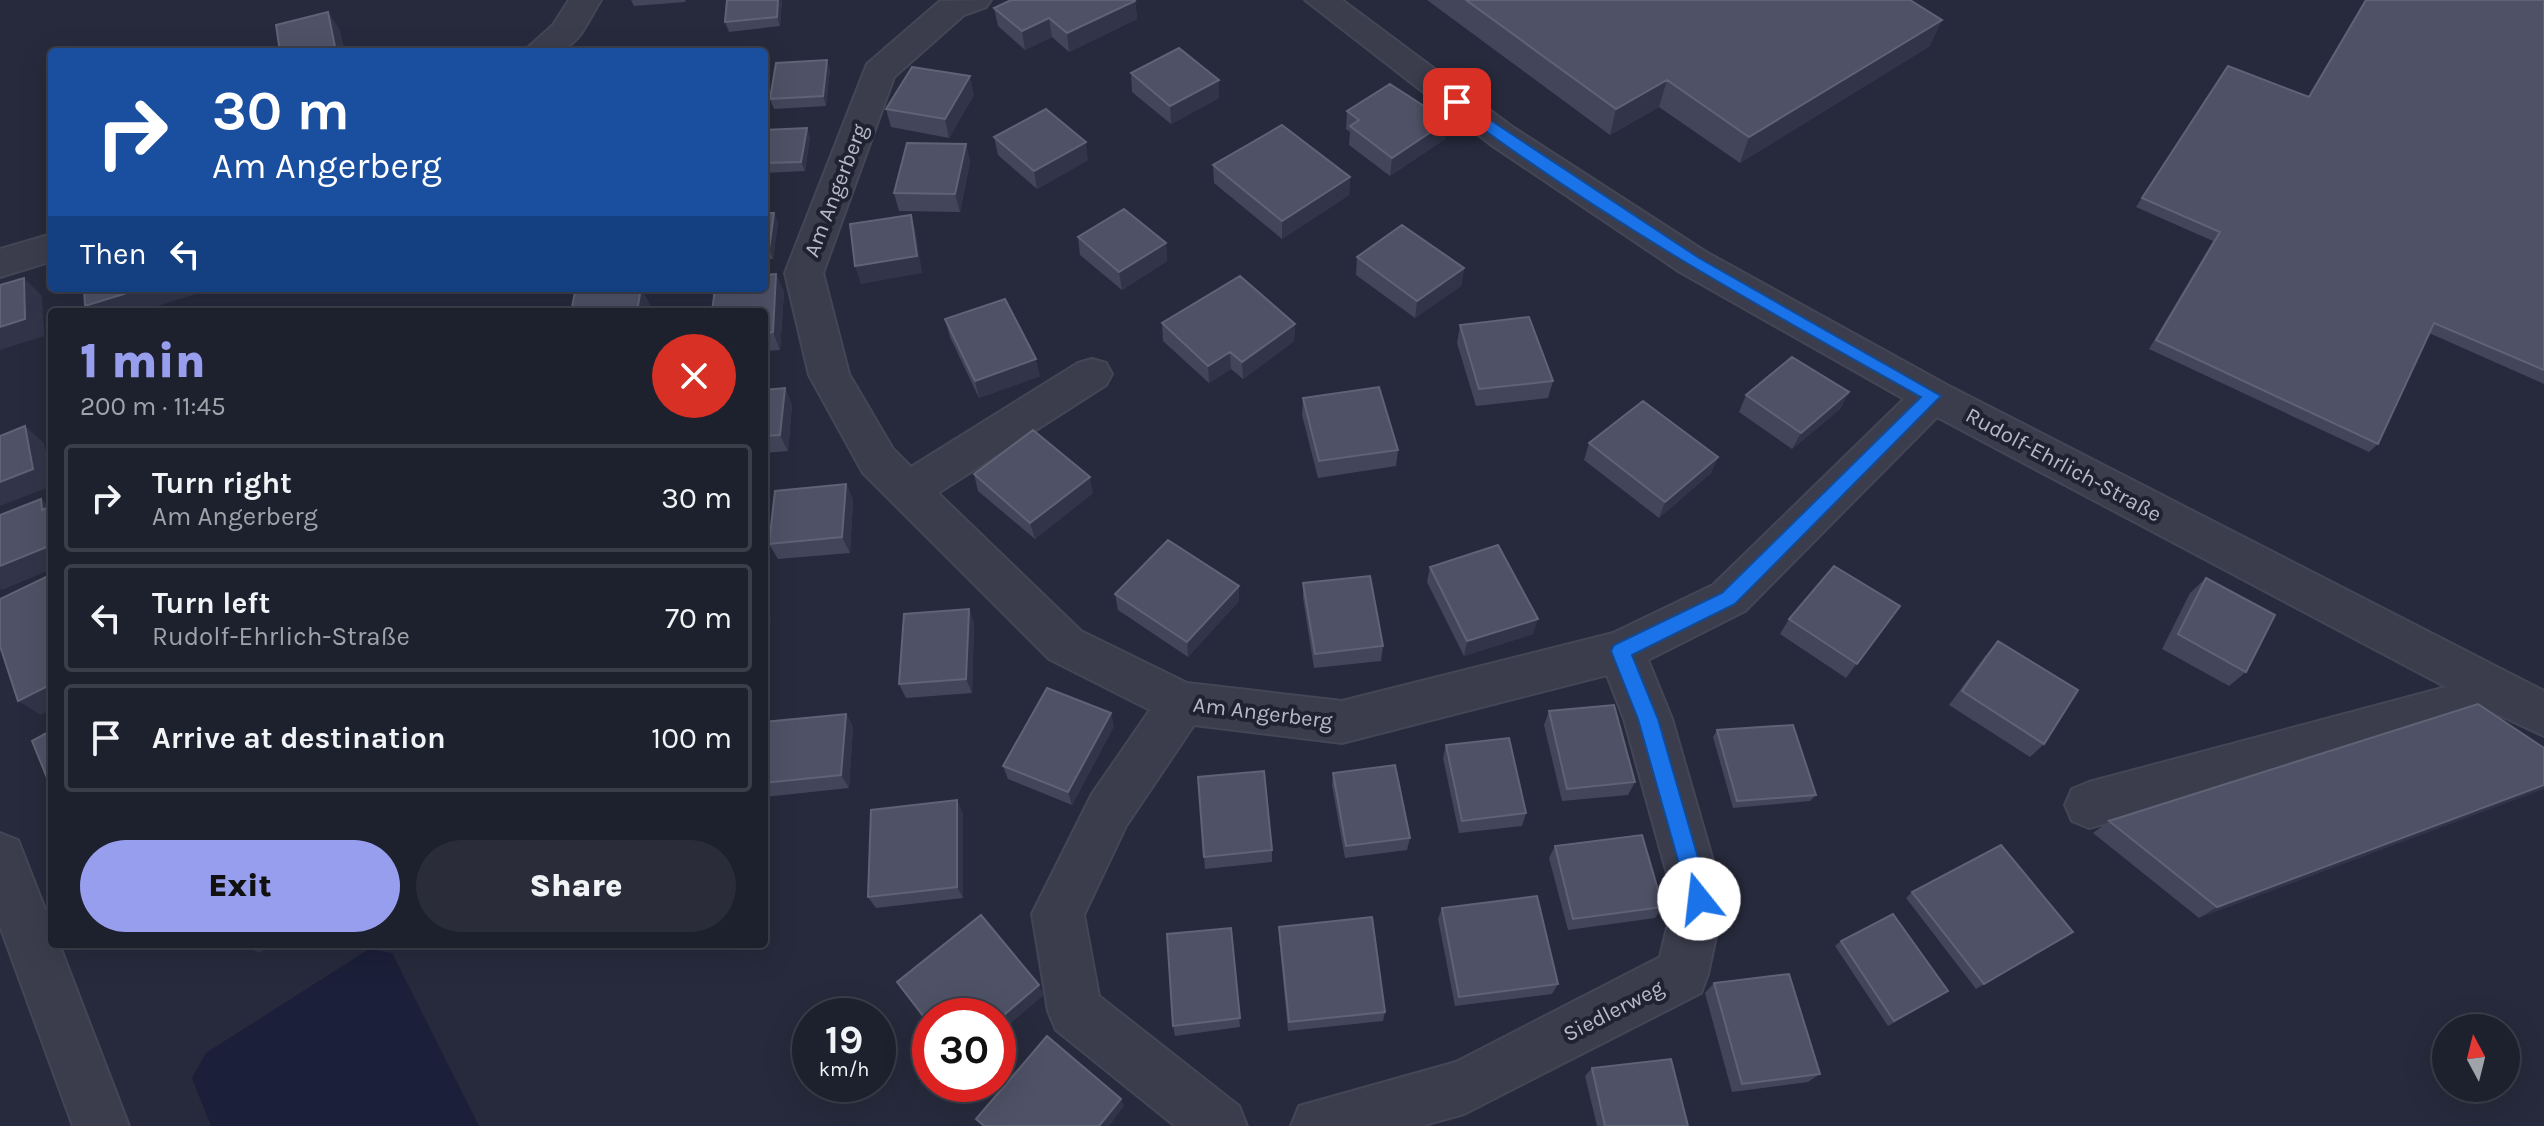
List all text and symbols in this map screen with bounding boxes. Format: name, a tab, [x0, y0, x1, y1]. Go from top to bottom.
pin	[1423, 68, 1491, 136]
text: 30 m	[212, 78, 350, 143]
icon: right	[80, 80, 184, 184]
icon: arrive	[1435, 80, 1479, 124]
street label: Am Angerberg	[799, 120, 873, 261]
text: Am Angerberg	[212, 145, 442, 187]
icon: left	[163, 232, 207, 276]
text: Then	[80, 236, 147, 272]
text: 1 min	[80, 333, 206, 389]
button: close	[652, 334, 736, 418]
text: 200 m · 11:45	[80, 391, 226, 422]
street label: Rudolf-Ehrlich-Straße	[1961, 402, 2166, 528]
text: Turn right	[152, 465, 292, 501]
icon: right	[84, 476, 128, 520]
text: 30 m	[661, 480, 732, 516]
text: Am Angerberg	[152, 501, 318, 532]
text: Turn left	[152, 585, 270, 621]
icon: left	[84, 596, 128, 640]
text: 70 m	[665, 600, 732, 636]
text: Rudolf-Ehrlich-Straße	[152, 621, 410, 652]
street label: Am Angerberg	[1192, 692, 1335, 735]
icon: arrive	[84, 716, 128, 760]
text: Arrive at destination	[152, 720, 446, 756]
text: 100 m	[651, 720, 732, 756]
button: Exit	[80, 840, 400, 932]
button: Share	[416, 840, 736, 932]
position arrow	[1657, 857, 1741, 941]
street label: Siedlerweg	[1559, 974, 1669, 1047]
speed limit sign: 30	[912, 998, 1016, 1102]
north arrow	[2432, 1014, 2520, 1102]
map controls	[2432, 1014, 2520, 1102]
text: 19	[825, 1016, 863, 1063]
text: km/h	[819, 1058, 869, 1081]

